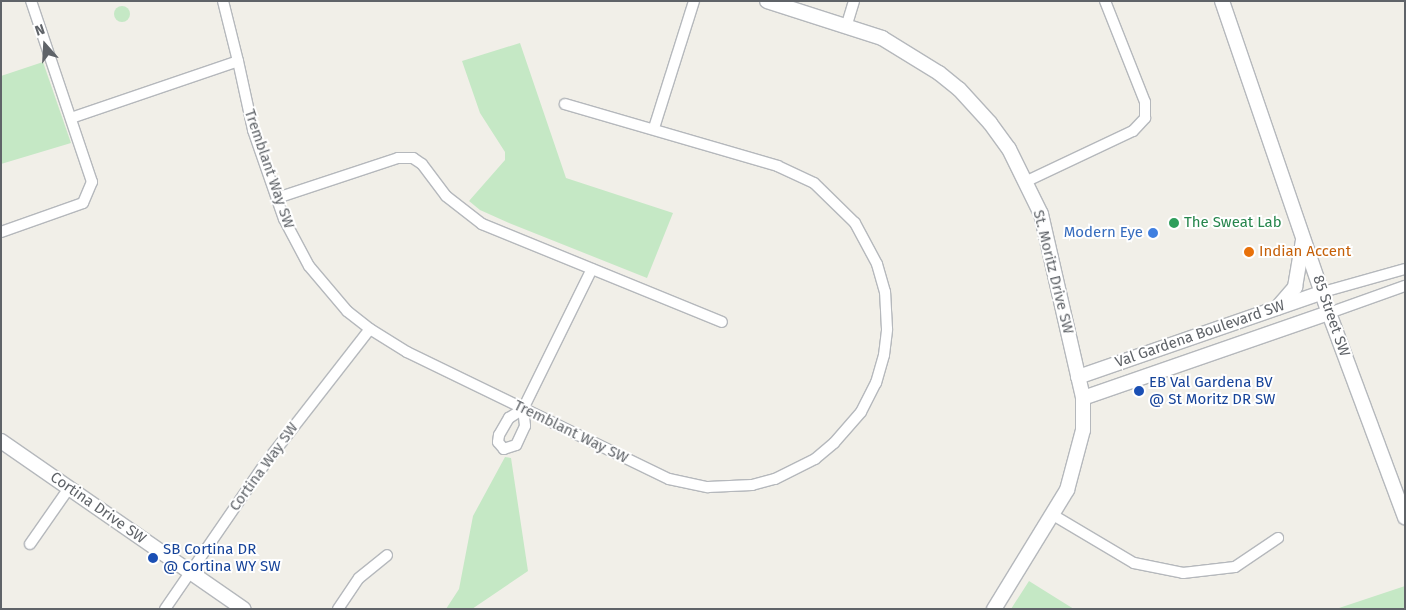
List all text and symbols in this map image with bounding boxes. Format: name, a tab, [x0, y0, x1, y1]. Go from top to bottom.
north arrow	[20, 20, 70, 70]
text: N	[33, 21, 47, 40]
street label: Tremblant Way SW	[240, 107, 298, 231]
street label: St. Moritz Drive SW	[1029, 208, 1077, 336]
place label: The Sweat Lab	[1184, 214, 1282, 232]
marker: The Sweat Lab	[1168, 217, 1180, 229]
place label: Modern Eye	[1064, 224, 1143, 242]
marker: Modern Eye	[1147, 227, 1159, 239]
place label: Indian Accent	[1259, 243, 1351, 261]
marker: Indian Accent	[1243, 246, 1255, 258]
street label: 85 Street SW	[1309, 273, 1353, 359]
street label: Val Gardena Boulevard SW	[1113, 296, 1287, 372]
place label: EB Val Gardena BV @ St Moritz DR SW	[1149, 373, 1275, 408]
marker: EB Val Gardena BV @ St Moritz DR SW	[1133, 385, 1145, 397]
street label: Tremblant Way SW	[511, 397, 631, 467]
street label: Cortina Way SW	[226, 419, 302, 515]
street label: Cortina Drive SW	[47, 468, 149, 548]
place label: SB Cortina DR @ Cortina WY SW	[163, 540, 281, 575]
marker: SB Cortina DR @ Cortina WY SW	[147, 552, 159, 564]

